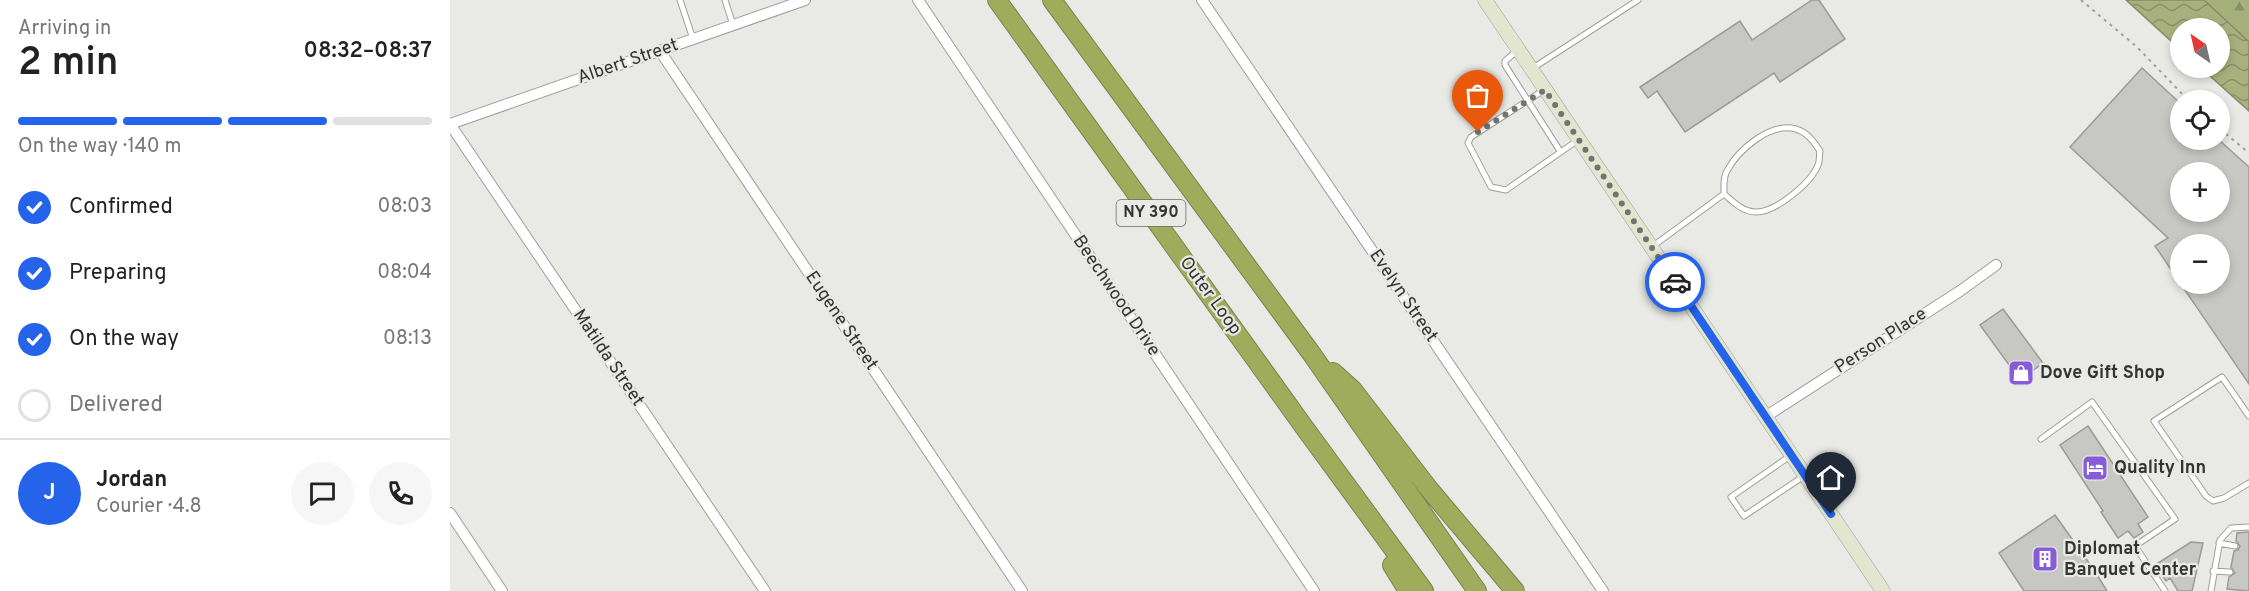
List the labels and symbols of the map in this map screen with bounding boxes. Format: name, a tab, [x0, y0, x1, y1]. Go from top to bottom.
north arrow	[2170, 18, 2230, 78]
street label: Albert Street	[575, 34, 681, 90]
pin	[1452, 70, 1503, 132]
road number: NY 390	[1116, 200, 1186, 226]
street label: Beechwood Drive	[1067, 231, 1165, 361]
street label: Evelyn Street	[1364, 245, 1442, 347]
street label: Outer Loop	[1174, 252, 1246, 340]
courier	[1645, 252, 1705, 312]
street label: Eugene Street	[799, 267, 883, 375]
street label: Person Place	[1831, 303, 1931, 379]
street label: Matilda Street	[567, 305, 649, 411]
shop icon: Dove Gift Shop	[2006, 358, 2036, 388]
place label: Dove Gift Shop	[2040, 362, 2165, 385]
pin	[1805, 452, 1856, 514]
hotel icon: Quality Inn	[2080, 453, 2110, 483]
place label: Quality Inn	[2114, 457, 2206, 480]
place label: Diplomat Banquet Center	[2064, 538, 2197, 582]
building icon: Diplomat Banquet Center	[2030, 544, 2060, 574]

